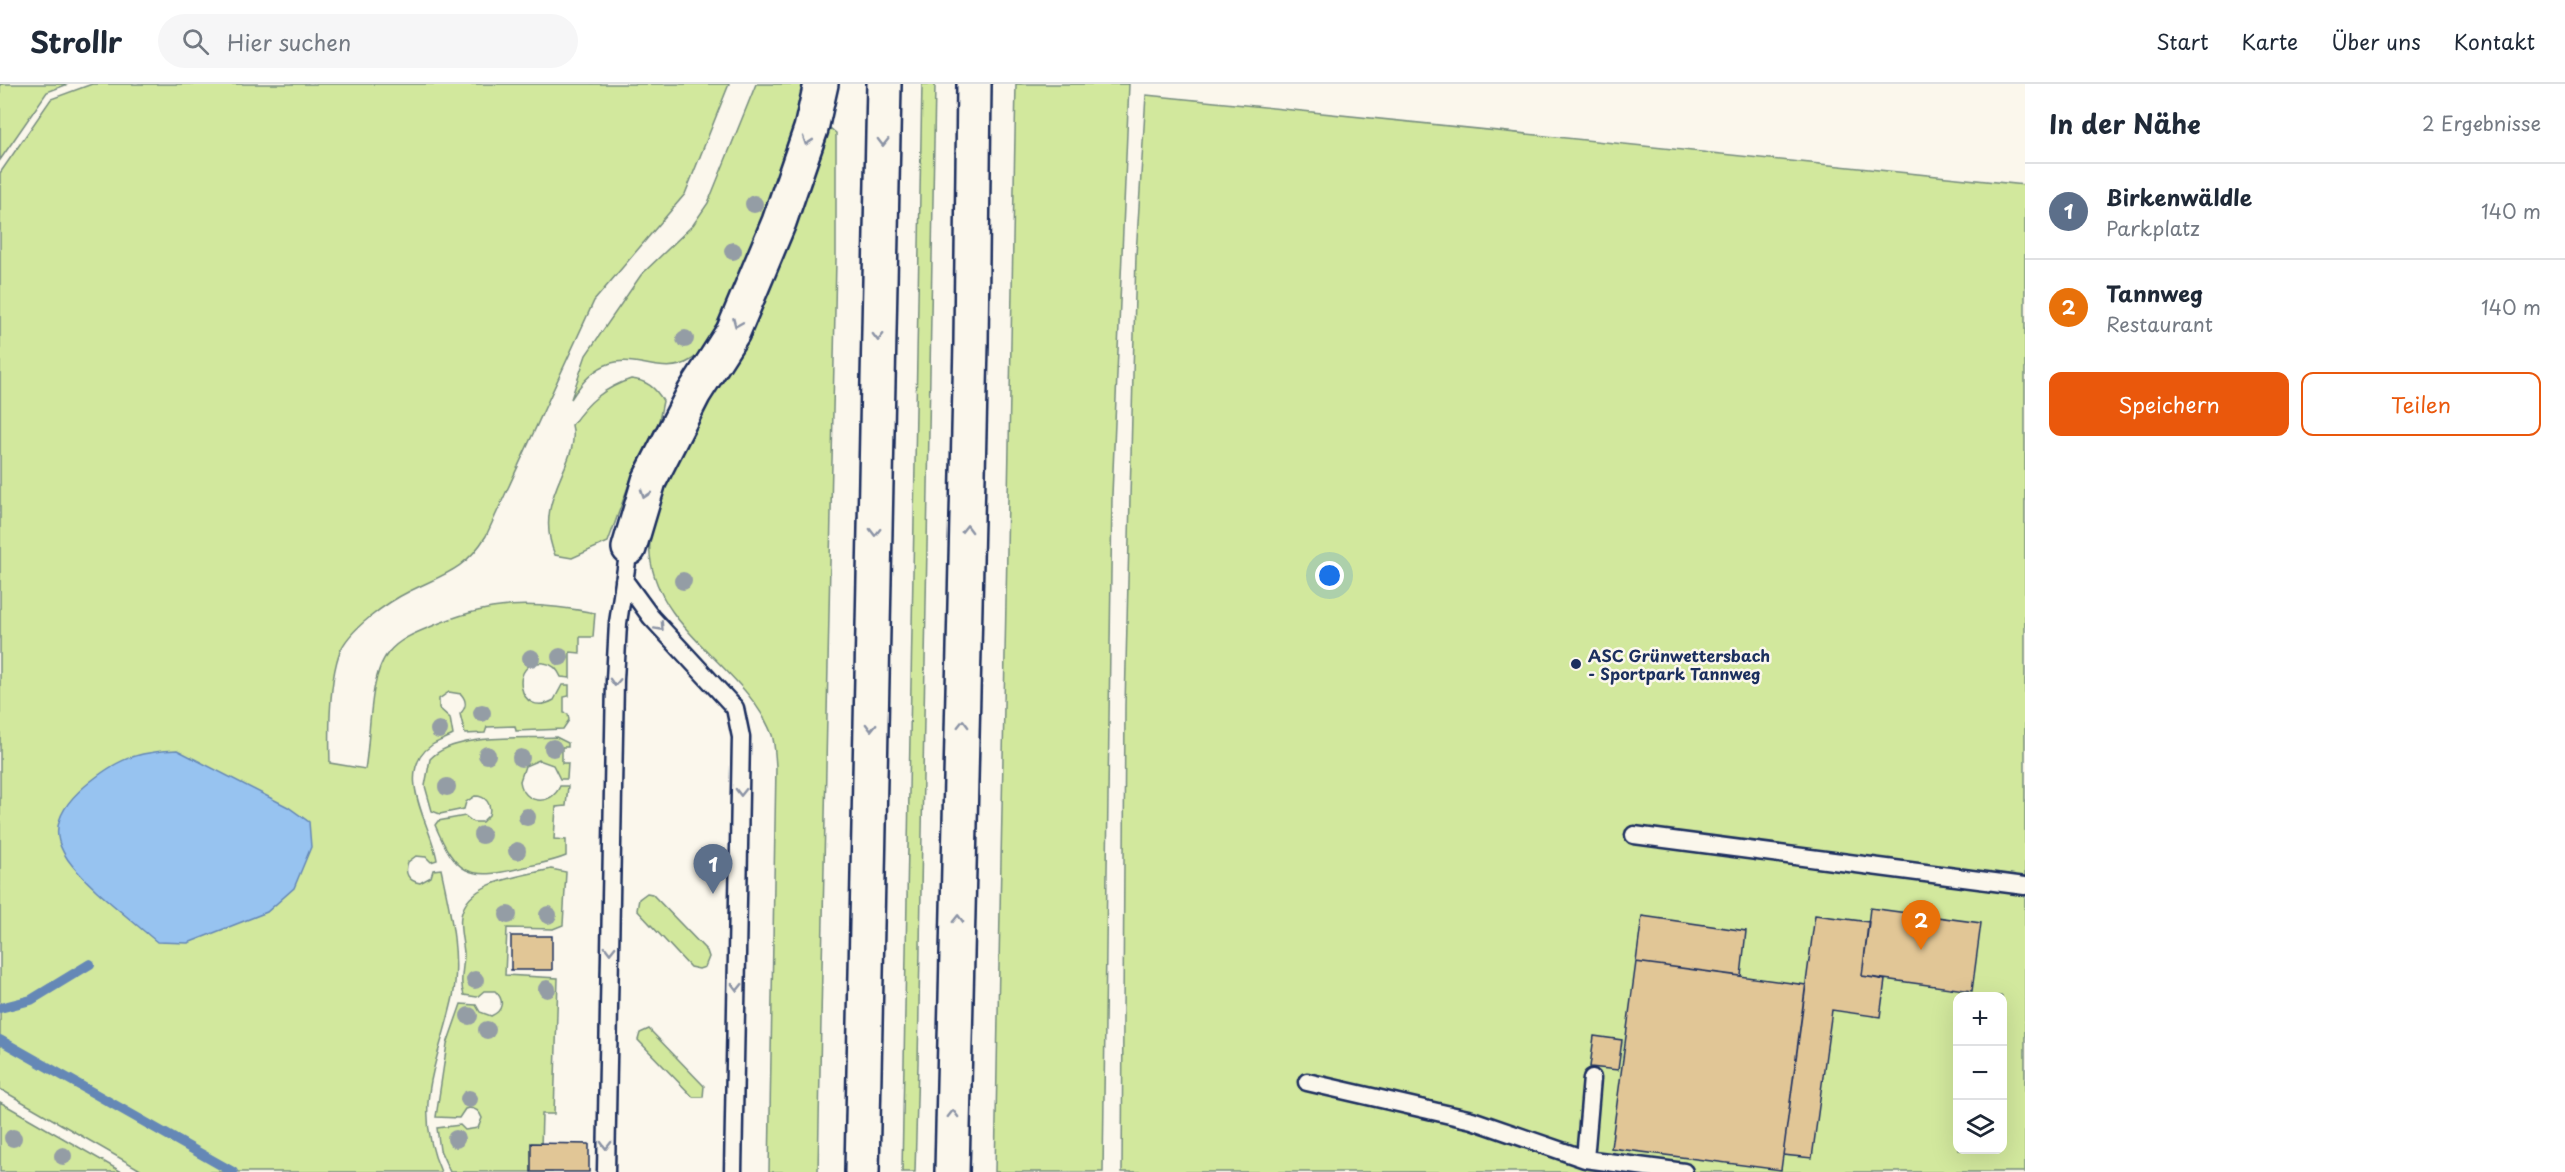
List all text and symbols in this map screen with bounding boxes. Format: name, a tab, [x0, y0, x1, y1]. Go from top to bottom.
search box	[158, 14, 578, 68]
text: Strollr	[30, 20, 122, 63]
icon: search	[179, 25, 212, 58]
text: Hier suchen	[227, 25, 351, 58]
text: Start	[2156, 25, 2208, 57]
text: Karte	[2241, 25, 2298, 57]
text: Über uns	[2331, 25, 2421, 57]
text: Kontakt	[2454, 25, 2535, 57]
text: In der Nähe	[2049, 104, 2201, 143]
text: 2 Ergebnisse	[2422, 108, 2541, 138]
one-way arrow	[802, 135, 814, 146]
one-way arrow	[877, 138, 889, 147]
text: Birkenwäldle	[2106, 180, 2252, 213]
text: 1	[2064, 196, 2073, 226]
text: 140 m	[2481, 196, 2541, 226]
text: Parkplatz	[2106, 213, 2200, 243]
text: Tannweg	[2106, 276, 2203, 309]
text: 2	[2061, 292, 2076, 322]
text: 140 m	[2481, 292, 2541, 322]
text: Restaurant	[2106, 309, 2213, 339]
one-way arrow	[732, 316, 744, 327]
one-way arrow	[872, 333, 885, 342]
button: Speichern	[2049, 372, 2289, 436]
button: Teilen	[2301, 372, 2541, 436]
one-way arrow	[640, 488, 652, 499]
one-way arrow	[961, 524, 973, 533]
one-way arrow	[869, 528, 881, 537]
your location	[1315, 561, 1344, 590]
one-way arrow	[653, 620, 664, 630]
place label: ASC Grünwettersbach - Sportpark Tannweg	[1588, 643, 1770, 685]
marker: ASC Grünwettersbach - Sportpark Tannweg	[1569, 657, 1583, 671]
one-way arrow	[609, 677, 622, 686]
one-way arrow	[956, 719, 969, 728]
one-way arrow	[865, 723, 877, 732]
one-way arrow	[735, 787, 748, 796]
pin: 1	[694, 844, 732, 894]
pin: 2	[1902, 900, 1940, 950]
one-way arrow	[952, 914, 964, 923]
one-way arrow	[604, 946, 616, 955]
one-way arrow	[731, 982, 743, 991]
map controls	[1953, 992, 2007, 1154]
button: +	[1953, 992, 2007, 1046]
button: −	[1953, 1046, 2007, 1100]
button: layers	[1953, 1100, 2007, 1154]
one-way arrow	[947, 1109, 960, 1118]
one-way arrow	[600, 1141, 612, 1150]

